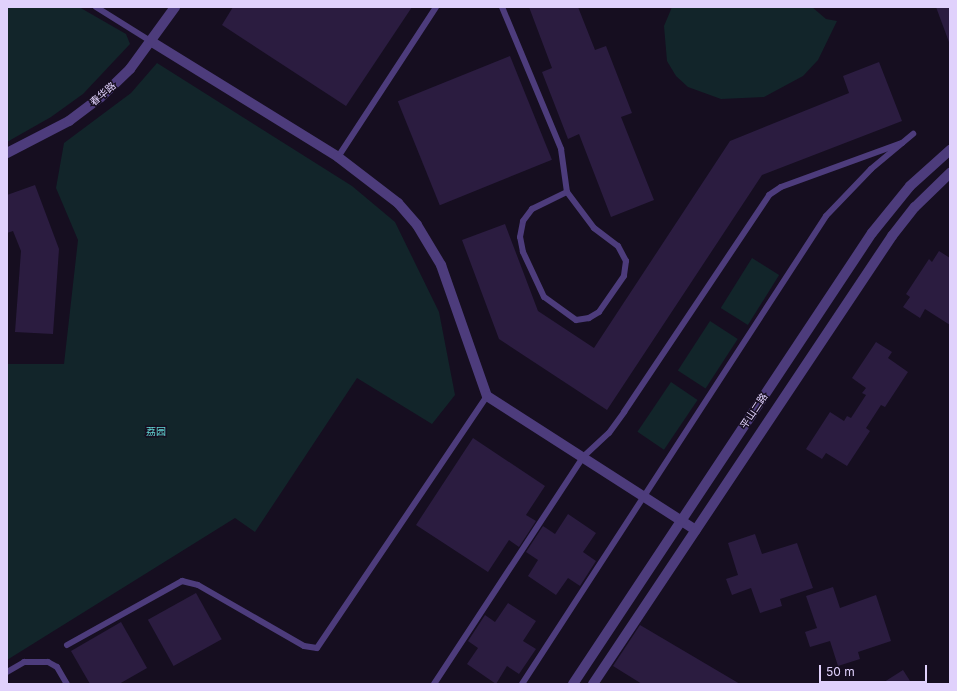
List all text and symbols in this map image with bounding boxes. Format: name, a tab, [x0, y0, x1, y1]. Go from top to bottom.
street label: 春华路	[88, 80, 118, 108]
street label: 平山二路	[738, 391, 770, 431]
park label: 荔园	[146, 426, 166, 438]
scale bar	[821, 657, 929, 683]
text: 50 m	[826, 664, 855, 679]

